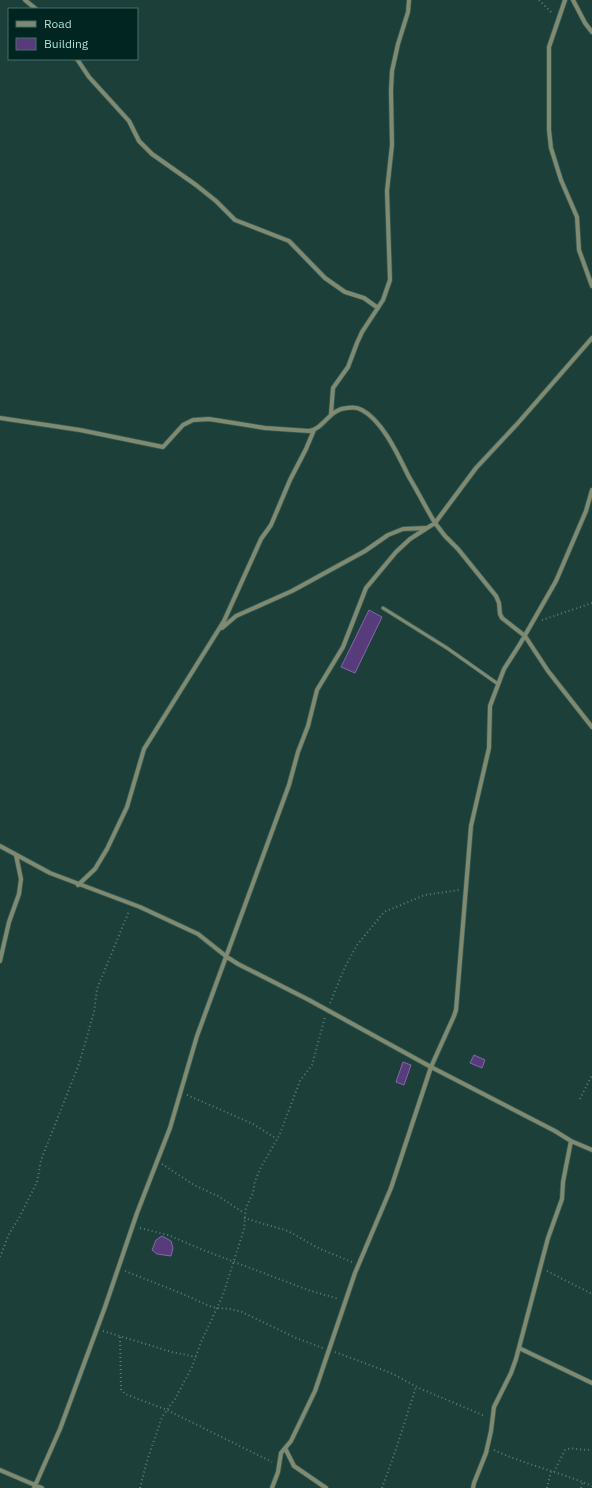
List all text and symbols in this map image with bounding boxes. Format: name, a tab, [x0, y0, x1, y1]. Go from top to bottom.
legend	[8, 8, 138, 60]
text: Road	[44, 16, 72, 31]
text: Building	[44, 36, 89, 51]

